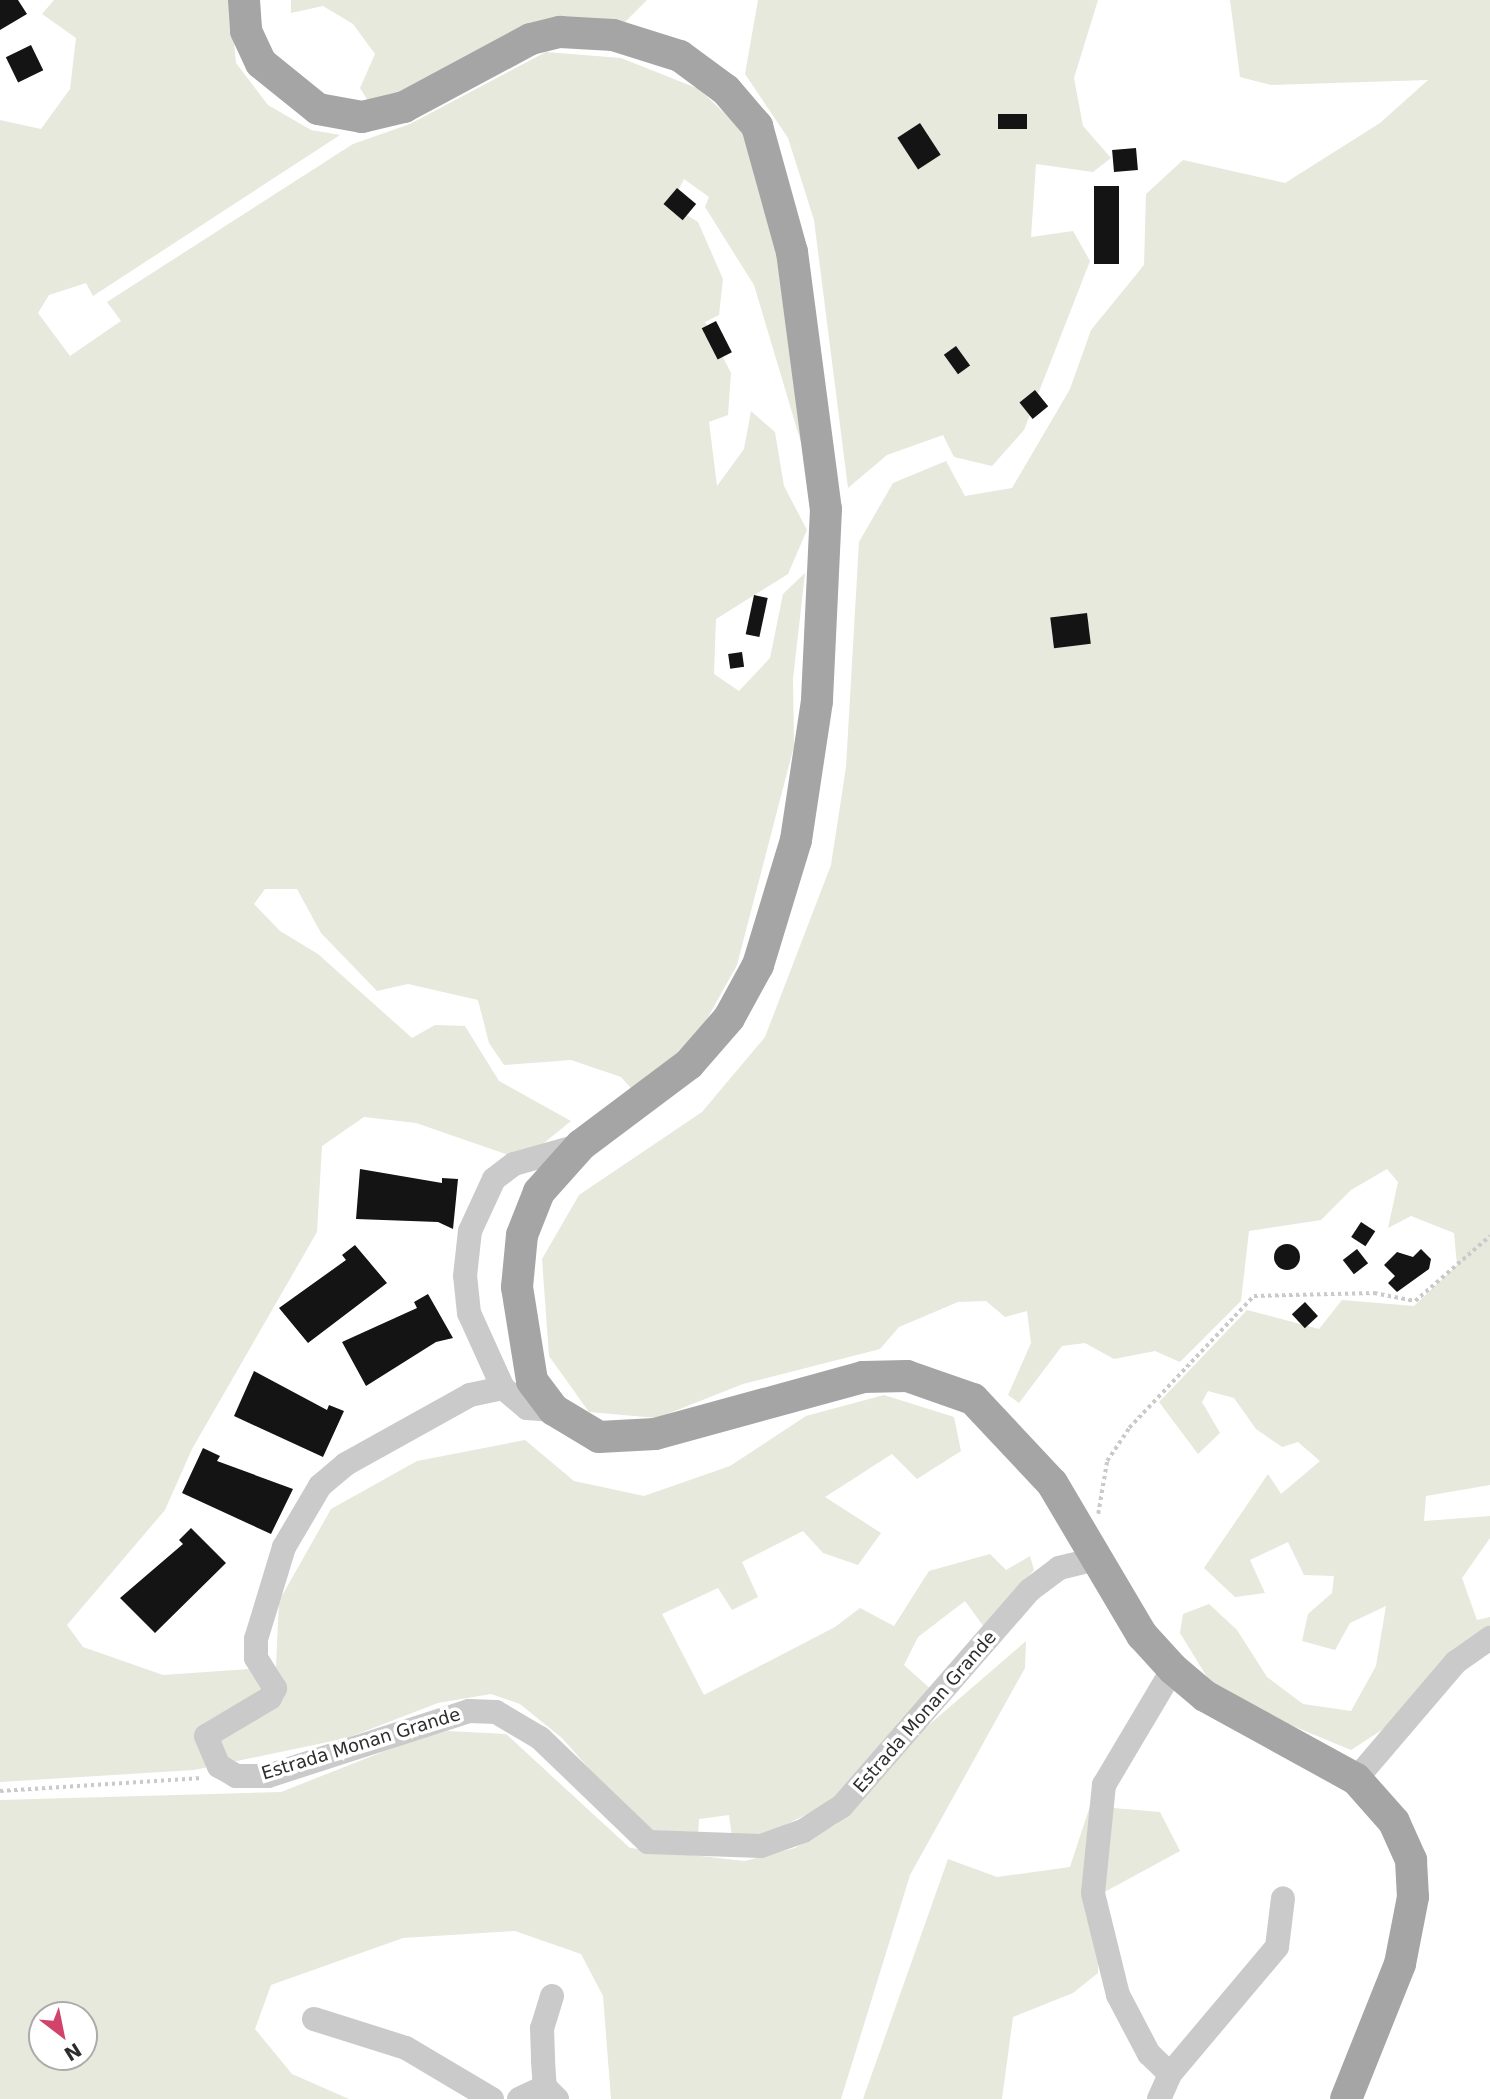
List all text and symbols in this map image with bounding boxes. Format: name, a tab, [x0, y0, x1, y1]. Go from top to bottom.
street label: Estrada Monan Grande	[849, 1627, 1001, 1797]
street label: Estrada Monan Grande	[259, 1703, 463, 1785]
north arrow	[28, 2001, 98, 2071]
text: N	[60, 2039, 86, 2066]

